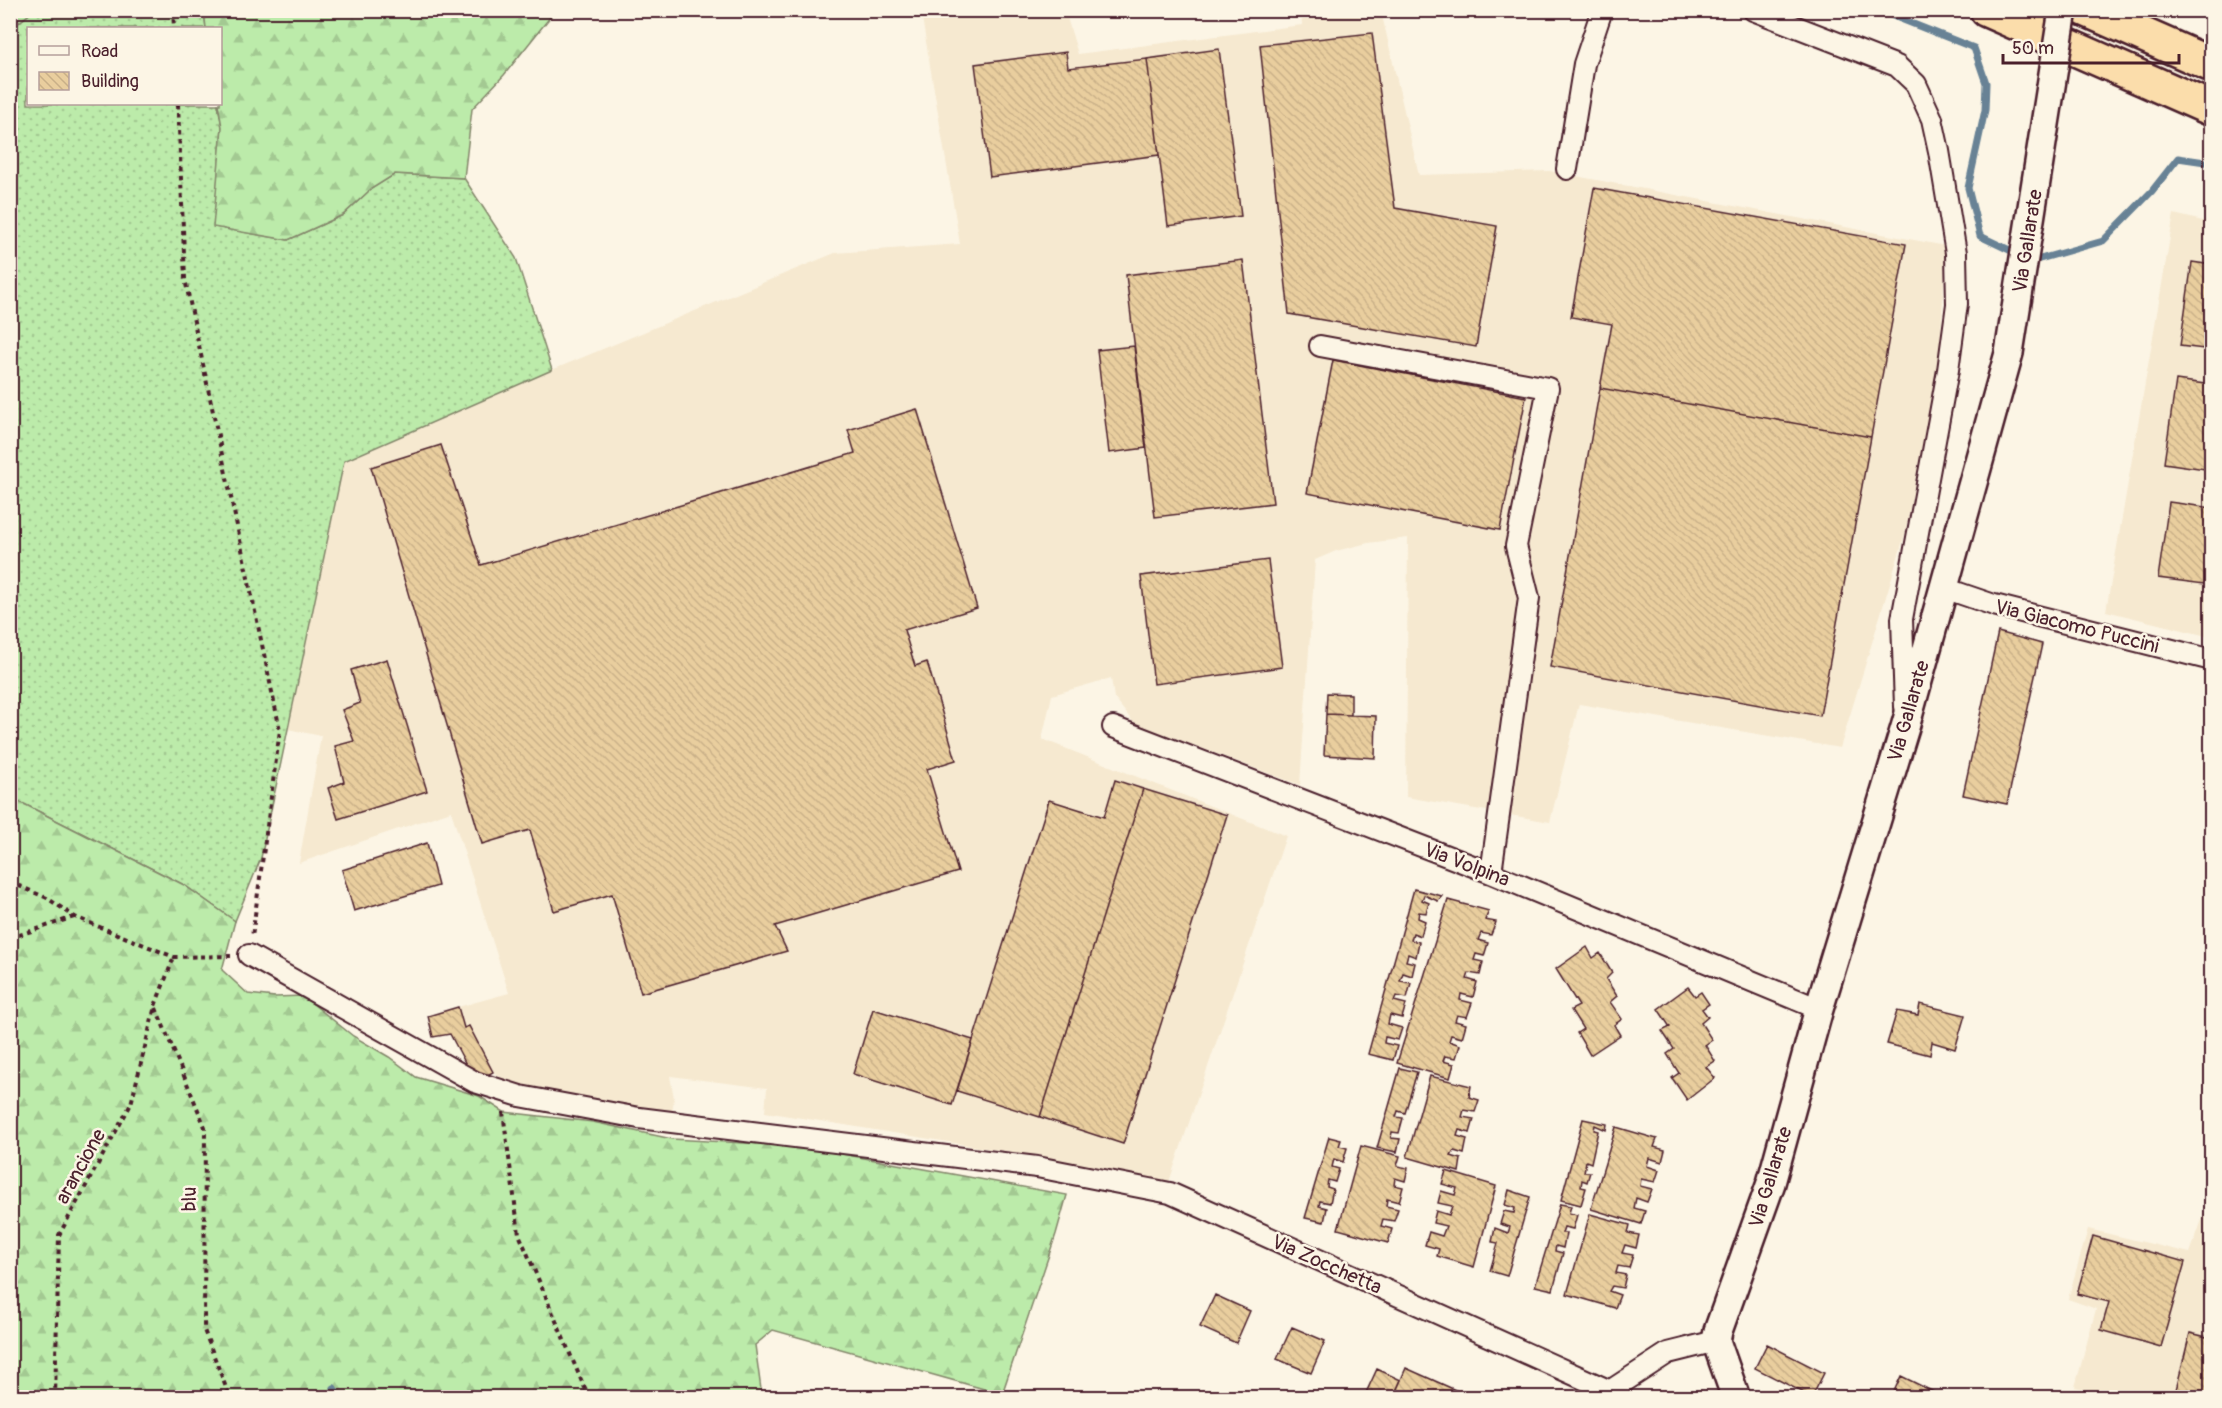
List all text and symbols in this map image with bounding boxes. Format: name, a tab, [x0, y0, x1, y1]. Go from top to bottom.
legend	[27, 27, 222, 105]
scale bar	[2003, 27, 2178, 65]
text: 50 m	[2012, 37, 2054, 60]
text: Road	[81, 40, 118, 63]
text: Building	[81, 70, 139, 93]
street label: Via Gallarate	[2007, 187, 2048, 295]
street label: Via Giacomo Puccini	[1992, 594, 2161, 659]
street label: Via Gallarate	[1882, 657, 1935, 765]
street label: Via Volpina	[1420, 837, 1513, 892]
street label: Via Gallarate	[1743, 1123, 1798, 1231]
street label: arancione	[50, 1124, 111, 1208]
street label: blu	[177, 1187, 202, 1211]
street label: Via Zocchetta	[1268, 1229, 1386, 1300]

